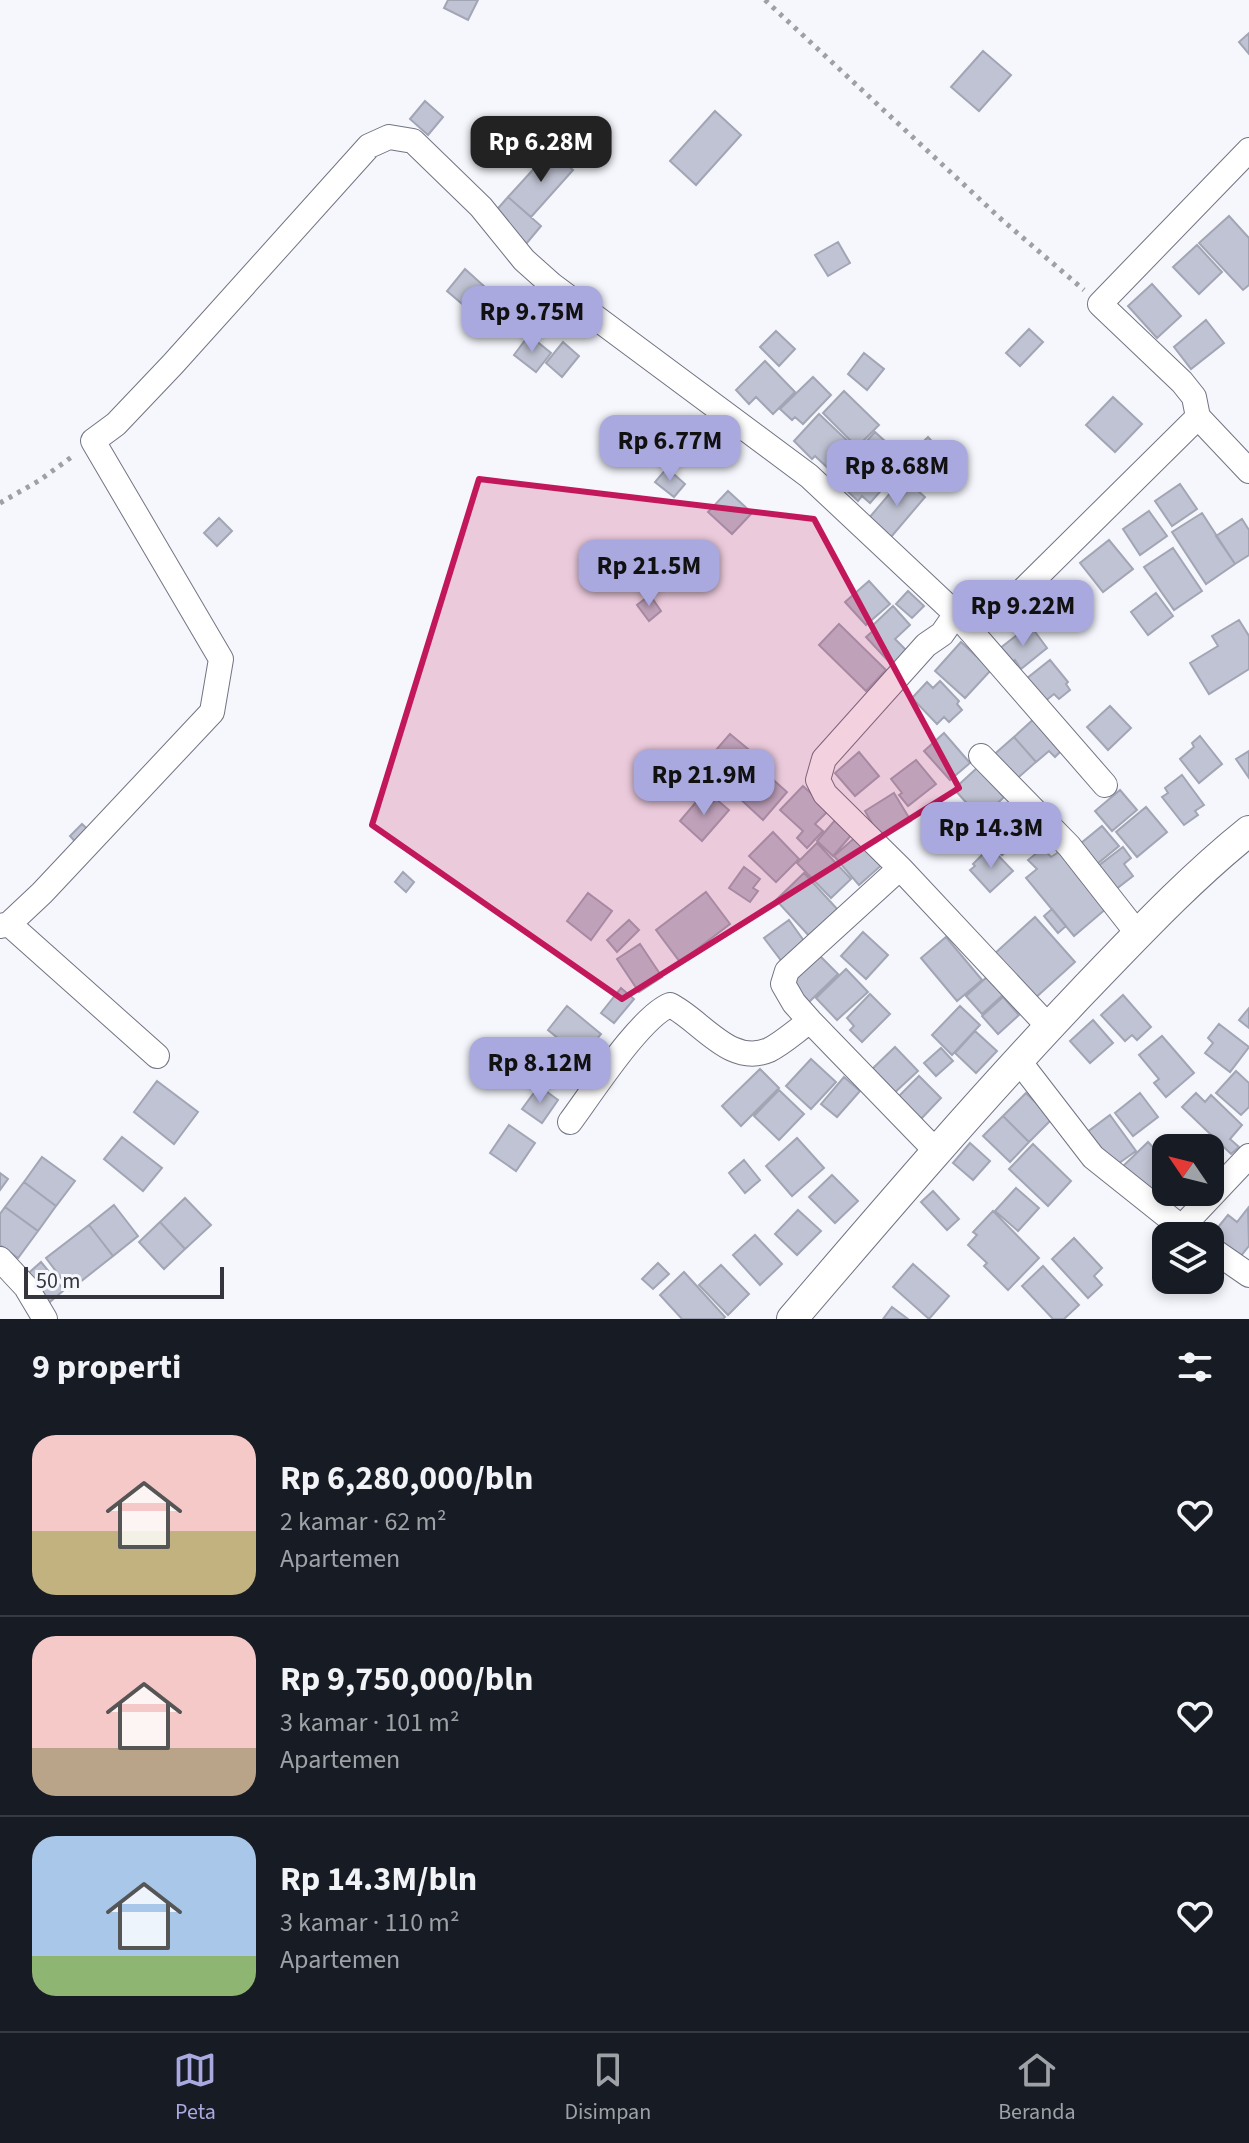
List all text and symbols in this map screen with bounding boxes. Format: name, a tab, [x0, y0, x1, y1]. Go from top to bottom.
pin: Rp 6.28M	[458, 116, 624, 184]
text: Rp 6.28M	[489, 123, 593, 160]
pin: Rp 9.75M	[449, 286, 615, 354]
text: Rp 9.75M	[480, 293, 584, 330]
pin: Rp 6.77M	[587, 415, 753, 483]
text: Rp 6.77M	[618, 422, 722, 459]
pin: Rp 8.68M	[814, 440, 980, 508]
text: Rp 8.68M	[845, 447, 949, 484]
pin: Rp 21.5M	[566, 540, 732, 608]
text: Rp 21.5M	[597, 547, 701, 584]
pin: Rp 9.22M	[940, 580, 1106, 648]
text: Rp 9.22M	[971, 587, 1075, 624]
pin: Rp 21.9M	[621, 749, 787, 817]
text: Rp 21.9M	[652, 756, 756, 793]
pin: Rp 14.3M	[908, 802, 1074, 870]
text: Rp 14.3M	[939, 809, 1043, 846]
pin: Rp 8.12M	[457, 1037, 623, 1105]
text: Rp 8.12M	[488, 1044, 592, 1081]
north arrow	[1152, 1134, 1224, 1206]
map controls	[1152, 1134, 1224, 1294]
button: layers	[1152, 1222, 1224, 1294]
scale bar	[24, 1263, 224, 1299]
text: 50 m	[36, 1265, 81, 1297]
text: 9 properti	[32, 1343, 181, 1392]
icon: filters	[1173, 1345, 1217, 1389]
text: Rp 6,280,000/bln	[280, 1454, 533, 1503]
icon: home	[96, 1467, 192, 1563]
icon: heart	[1173, 1493, 1217, 1537]
text: 2 kamar · 62 m²	[280, 1503, 447, 1540]
text: Apartemen	[280, 1540, 400, 1577]
text: Rp 9,750,000/bln	[280, 1655, 533, 1704]
icon: home	[96, 1668, 192, 1764]
icon: heart	[1173, 1694, 1217, 1738]
text: 3 kamar · 101 m²	[280, 1704, 459, 1741]
text: Apartemen	[280, 1741, 400, 1778]
text: Rp 14.3M/bln	[280, 1855, 477, 1904]
icon: home	[96, 1868, 192, 1964]
icon: heart	[1173, 1894, 1217, 1938]
text: 3 kamar · 110 m²	[280, 1904, 459, 1941]
text: Apartemen	[280, 1941, 400, 1978]
tab: Peta	[173, 2048, 217, 2128]
tab: Disimpan	[564, 2048, 651, 2128]
tab: Beranda	[998, 2048, 1076, 2128]

